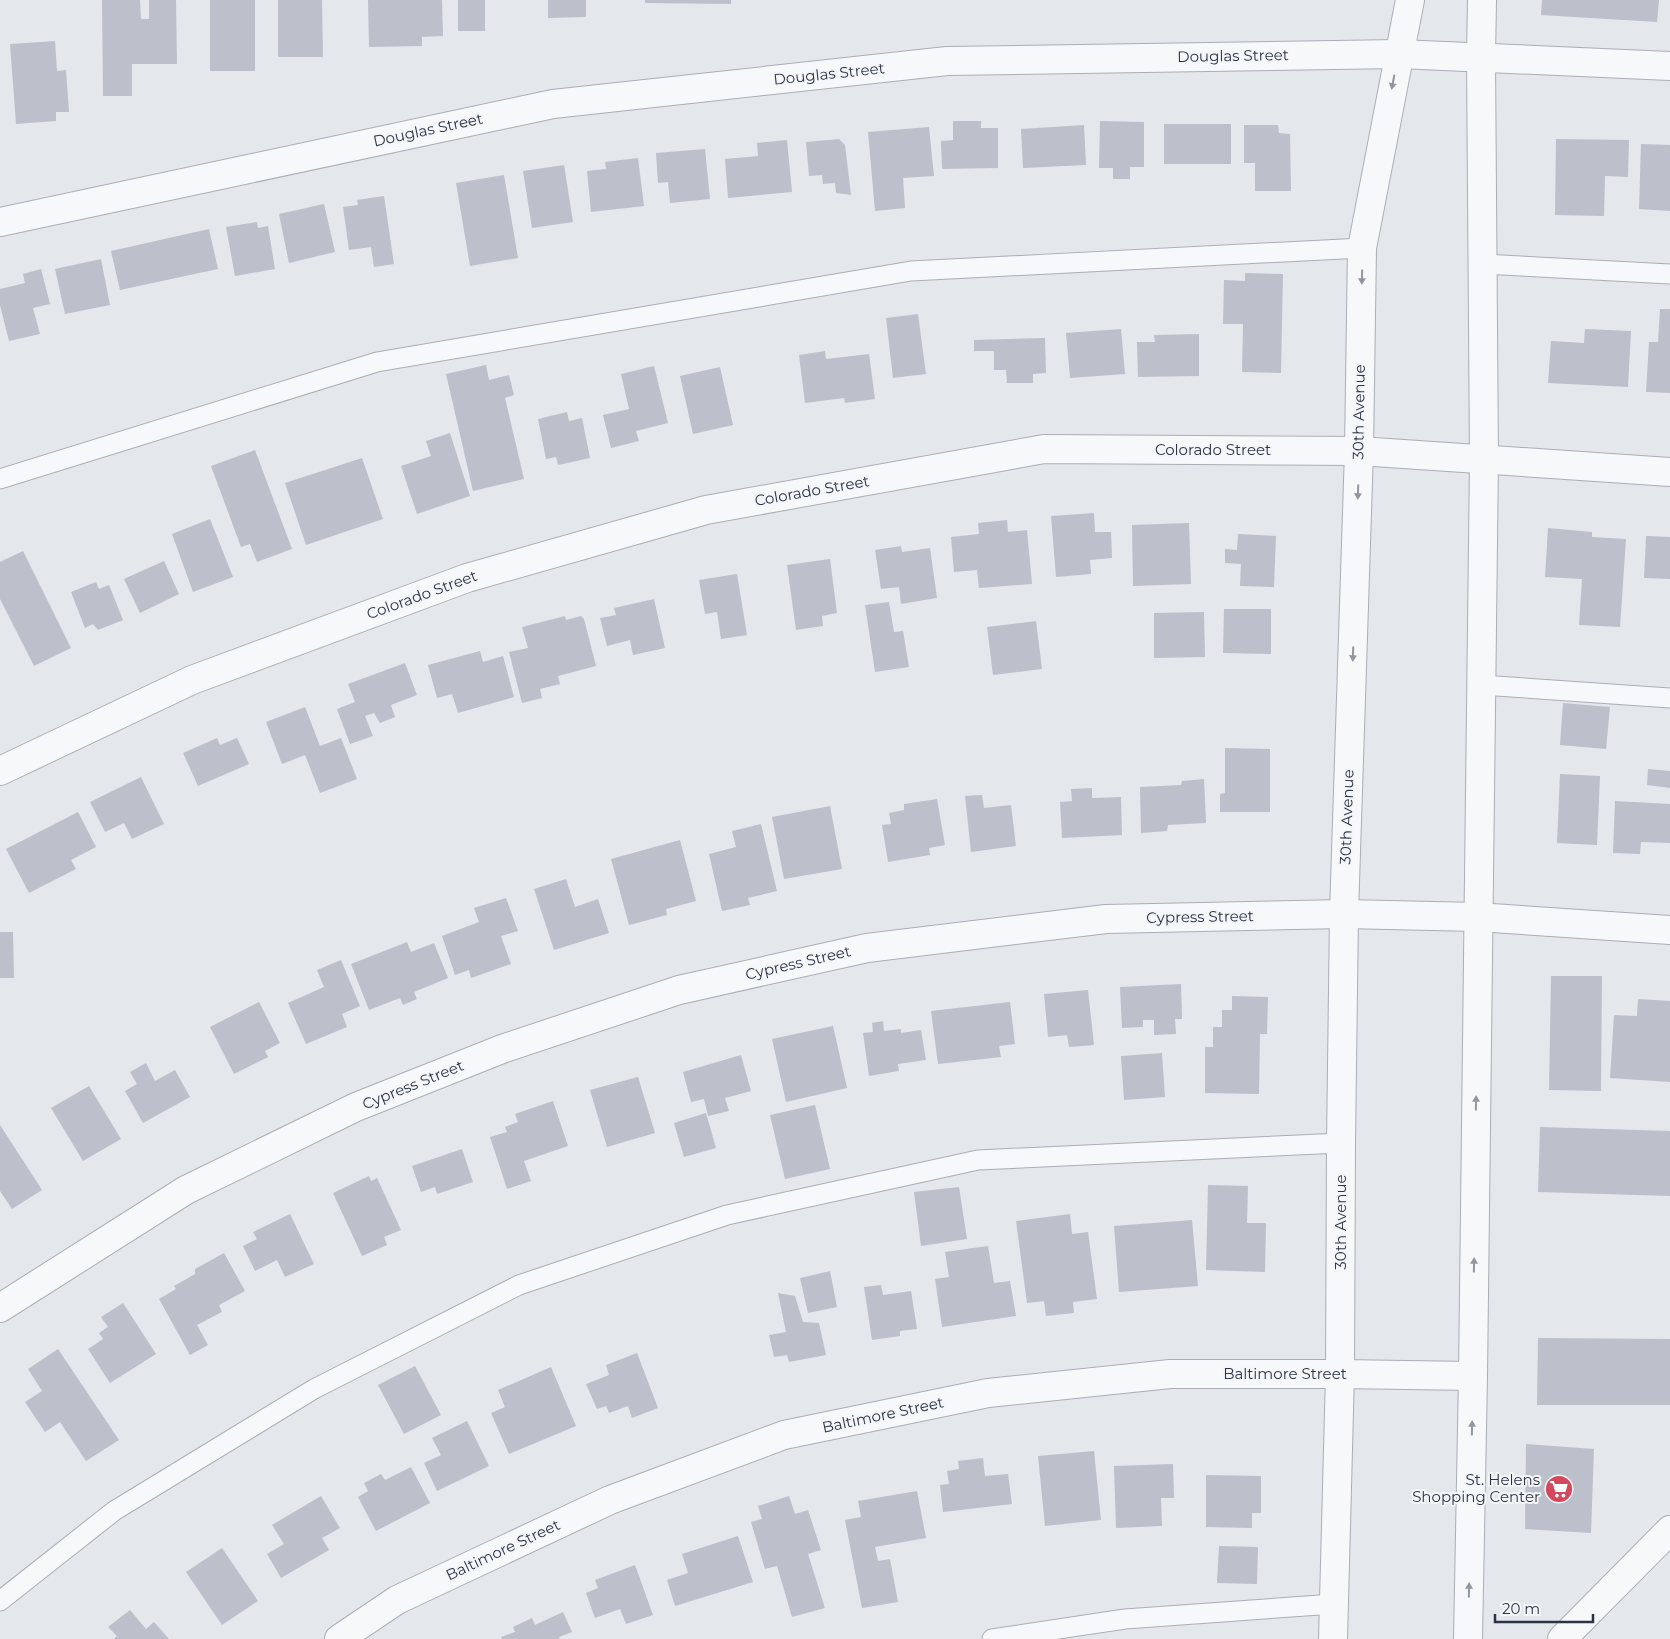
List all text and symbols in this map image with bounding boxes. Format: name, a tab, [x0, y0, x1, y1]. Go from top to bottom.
street label: Douglas Street	[1177, 45, 1289, 66]
street label: Douglas Street	[772, 58, 885, 89]
one-way arrow	[1389, 75, 1397, 91]
street label: Douglas Street	[371, 109, 484, 150]
one-way arrow	[1358, 269, 1366, 285]
street label: 30th Avenue	[1348, 364, 1369, 460]
street label: Colorado Street	[1155, 440, 1271, 459]
street label: Colorado Street	[753, 471, 871, 510]
one-way arrow	[1353, 484, 1361, 500]
street label: Colorado Street	[364, 566, 480, 623]
one-way arrow	[1348, 646, 1356, 662]
street label: 30th Avenue	[1335, 769, 1358, 865]
street label: Cypress Street	[1146, 906, 1254, 927]
street label: Cypress Street	[743, 941, 853, 984]
street label: Cypress Street	[359, 1056, 466, 1114]
one-way arrow	[1472, 1095, 1480, 1111]
street label: 30th Avenue	[1331, 1174, 1350, 1270]
one-way arrow	[1470, 1257, 1478, 1273]
street label: Baltimore Street	[1223, 1364, 1347, 1383]
street label: Baltimore Street	[820, 1392, 945, 1437]
one-way arrow	[1468, 1420, 1476, 1436]
place label: St. Helens Shopping Center	[1412, 1470, 1540, 1506]
supermarket icon: St. Helens Shopping Center	[1544, 1474, 1574, 1504]
street label: Baltimore Street	[443, 1515, 563, 1584]
one-way arrow	[1465, 1582, 1473, 1598]
scale bar	[1495, 1592, 1592, 1624]
text: 20 m	[1502, 1599, 1540, 1618]

